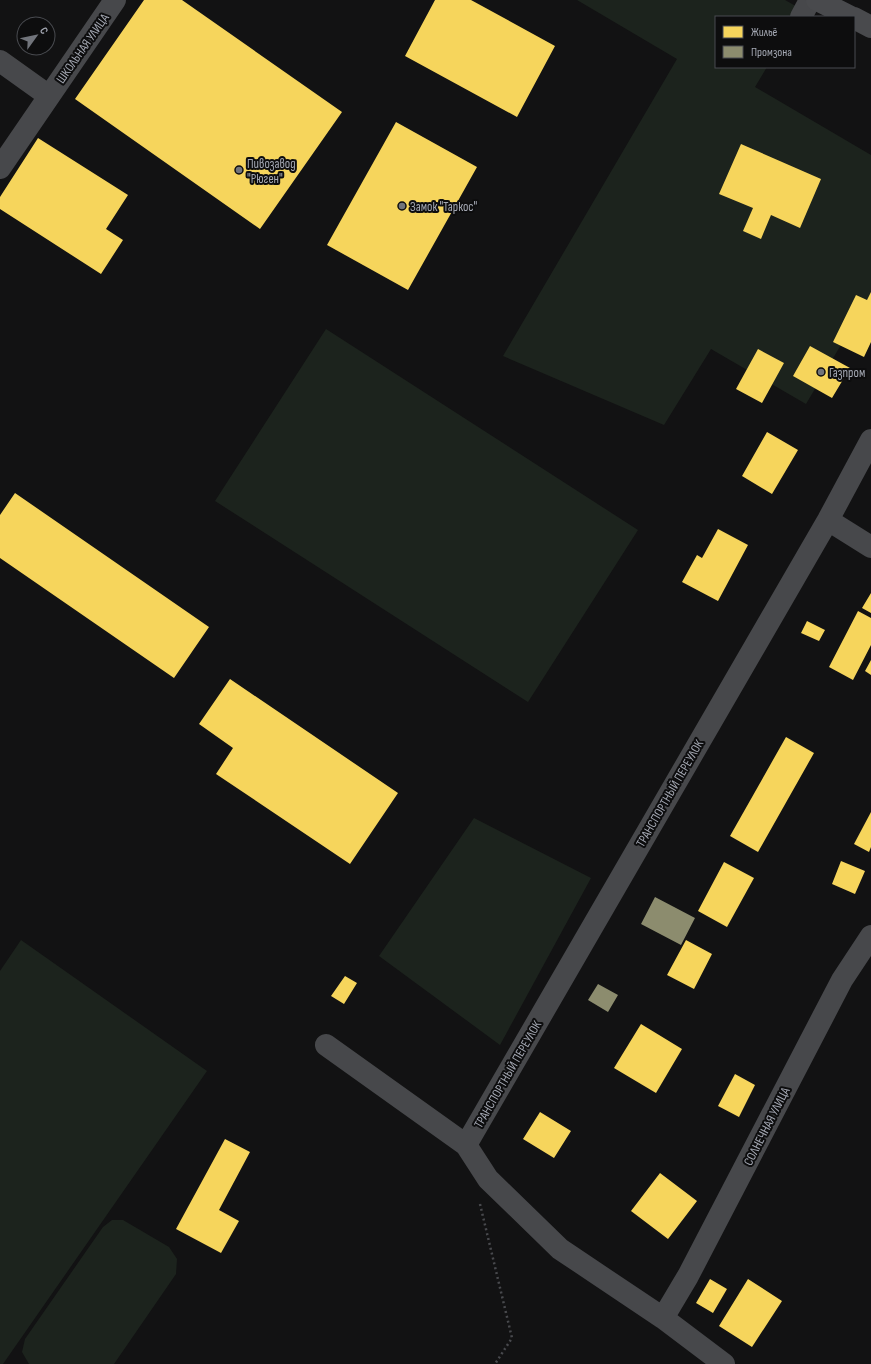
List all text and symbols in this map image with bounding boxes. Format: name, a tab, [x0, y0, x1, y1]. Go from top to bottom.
street label: ШКОЛЬНАЯ УЛИЦА	[53, 10, 113, 87]
north arrow	[16, 16, 56, 56]
legend	[715, 16, 855, 68]
text: С	[37, 25, 51, 37]
text: Жильё	[751, 25, 778, 40]
text: Промзона	[751, 45, 792, 60]
place label: Пивозавод "Рюген"	[247, 156, 296, 187]
marker: Пивозавод "Рюген"	[234, 165, 244, 175]
place label: Замок "Таркос"	[410, 199, 478, 215]
marker: Замок "Таркос"	[397, 201, 407, 211]
place label: Газпром	[829, 365, 865, 381]
marker: Газпром	[816, 367, 826, 377]
street label: ТРАНСПОРТНЫЙ ПЕРЕУЛОК	[633, 737, 707, 850]
street label: ТРАНСПОРТНЫЙ ПЕРЕУЛОК	[471, 1018, 545, 1131]
street label: СОЛНЕЧНАЯ УЛИЦА	[740, 1084, 794, 1168]

